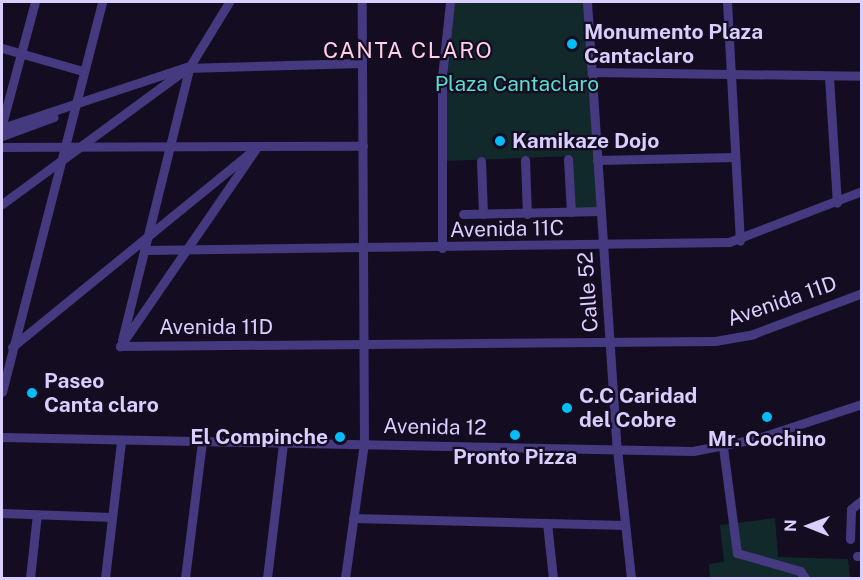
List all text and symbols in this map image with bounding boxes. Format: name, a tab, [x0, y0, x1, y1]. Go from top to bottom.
place label: Monumento Plaza Cantaclaro	[584, 19, 763, 69]
marker: Monumento Plaza Cantaclaro	[565, 37, 579, 51]
district label: CANTA CLARO	[323, 38, 493, 64]
park label: Plaza Cantaclaro	[435, 71, 599, 97]
place label: Kamikaze Dojo	[512, 128, 659, 154]
marker: Kamikaze Dojo	[493, 134, 507, 148]
street label: Avenida 11C	[450, 215, 564, 243]
street label: Calle 52	[573, 251, 603, 333]
street label: Avenida 11D	[724, 271, 840, 331]
street label: Avenida 11D	[159, 314, 273, 340]
place label: Paseo Canta claro	[44, 368, 159, 418]
place label: C.C Caridad del Cobre	[579, 383, 697, 433]
marker: Paseo Canta claro	[25, 386, 39, 400]
marker: C.C Caridad del Cobre	[560, 401, 574, 415]
marker: Mr. Cochino	[760, 410, 774, 424]
street label: Avenida 12	[383, 413, 487, 441]
place label: El Compinche	[190, 424, 328, 450]
place label: Mr. Cochino	[708, 426, 826, 452]
marker: Pronto Pizza	[508, 428, 522, 442]
marker: El Compinche	[333, 430, 347, 444]
place label: Pronto Pizza	[453, 444, 577, 470]
north arrow	[779, 496, 839, 556]
text: N	[781, 519, 800, 532]

